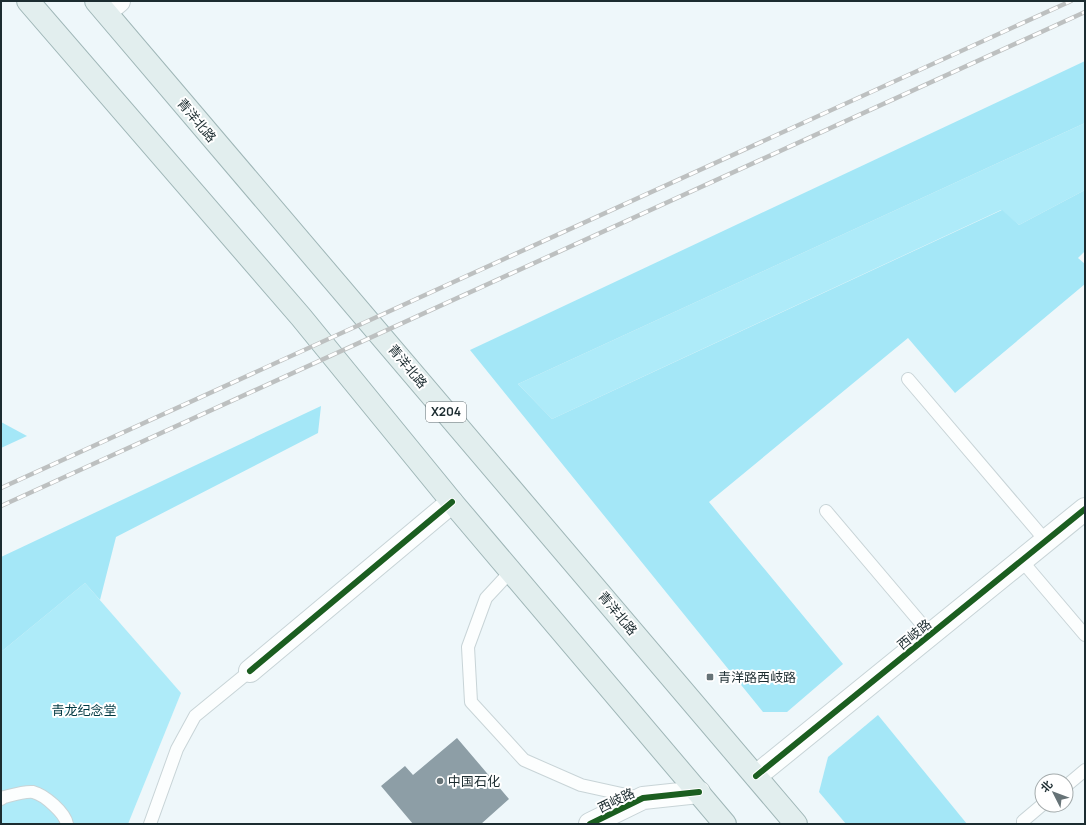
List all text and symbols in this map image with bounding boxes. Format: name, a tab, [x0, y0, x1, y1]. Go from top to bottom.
street label: 青洋北路	[173, 94, 221, 146]
street label: 青洋北路	[384, 340, 432, 392]
road number: X204	[426, 402, 466, 422]
street label: 青洋北路	[594, 587, 642, 639]
street label: 西岐路	[893, 615, 935, 653]
place label: 青洋路西岐路	[718, 668, 796, 686]
marker: 青洋路西岐路	[705, 672, 715, 682]
park label: 青龙纪念堂	[51, 701, 117, 719]
place label: 中国石化	[448, 772, 500, 790]
north arrow	[1034, 773, 1074, 813]
marker: 中国石化	[435, 776, 445, 786]
text: 北	[1037, 777, 1055, 795]
street label: 西岐路	[595, 783, 637, 817]

